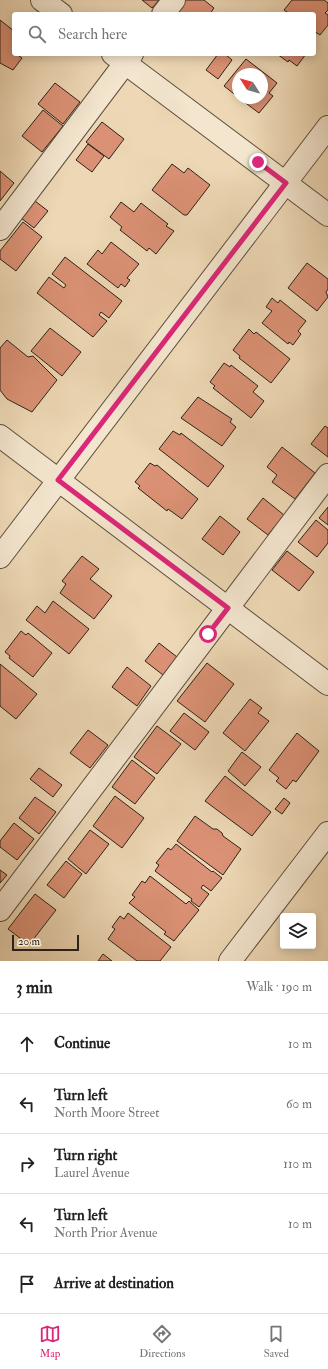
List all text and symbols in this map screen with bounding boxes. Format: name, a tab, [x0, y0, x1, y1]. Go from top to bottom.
search box	[12, 12, 316, 56]
icon: search	[26, 23, 48, 45]
text: Search here	[58, 25, 127, 44]
north arrow	[232, 68, 268, 104]
route end	[249, 153, 267, 171]
route start	[199, 625, 217, 643]
map controls	[280, 913, 316, 949]
button: layers	[280, 913, 316, 949]
scale bar	[12, 933, 79, 952]
text: 20 m	[18, 935, 40, 948]
text: 3 min	[16, 977, 53, 998]
text: Walk · 190 m	[246, 979, 312, 995]
icon: ahead	[16, 1033, 38, 1055]
text: Continue	[54, 1034, 110, 1053]
text: 10 m	[288, 1036, 312, 1052]
text: Turn left	[54, 1086, 108, 1105]
icon: left	[16, 1093, 38, 1115]
text: 60 m	[286, 1096, 312, 1112]
text: North Moore Street	[54, 1105, 159, 1121]
text: Turn right	[54, 1146, 117, 1165]
icon: right	[16, 1153, 38, 1175]
text: 110 m	[283, 1156, 312, 1172]
text: Laurel Avenue	[54, 1165, 129, 1181]
text: Turn left	[54, 1206, 108, 1225]
icon: left	[16, 1213, 38, 1235]
text: 10 m	[288, 1216, 312, 1232]
text: North Prior Avenue	[54, 1225, 157, 1241]
icon: arrive	[16, 1273, 38, 1295]
text: Arrive at destination	[54, 1274, 174, 1293]
tab: Map	[39, 1323, 61, 1360]
tab: Directions	[139, 1323, 186, 1360]
tab: Saved	[264, 1323, 289, 1360]

